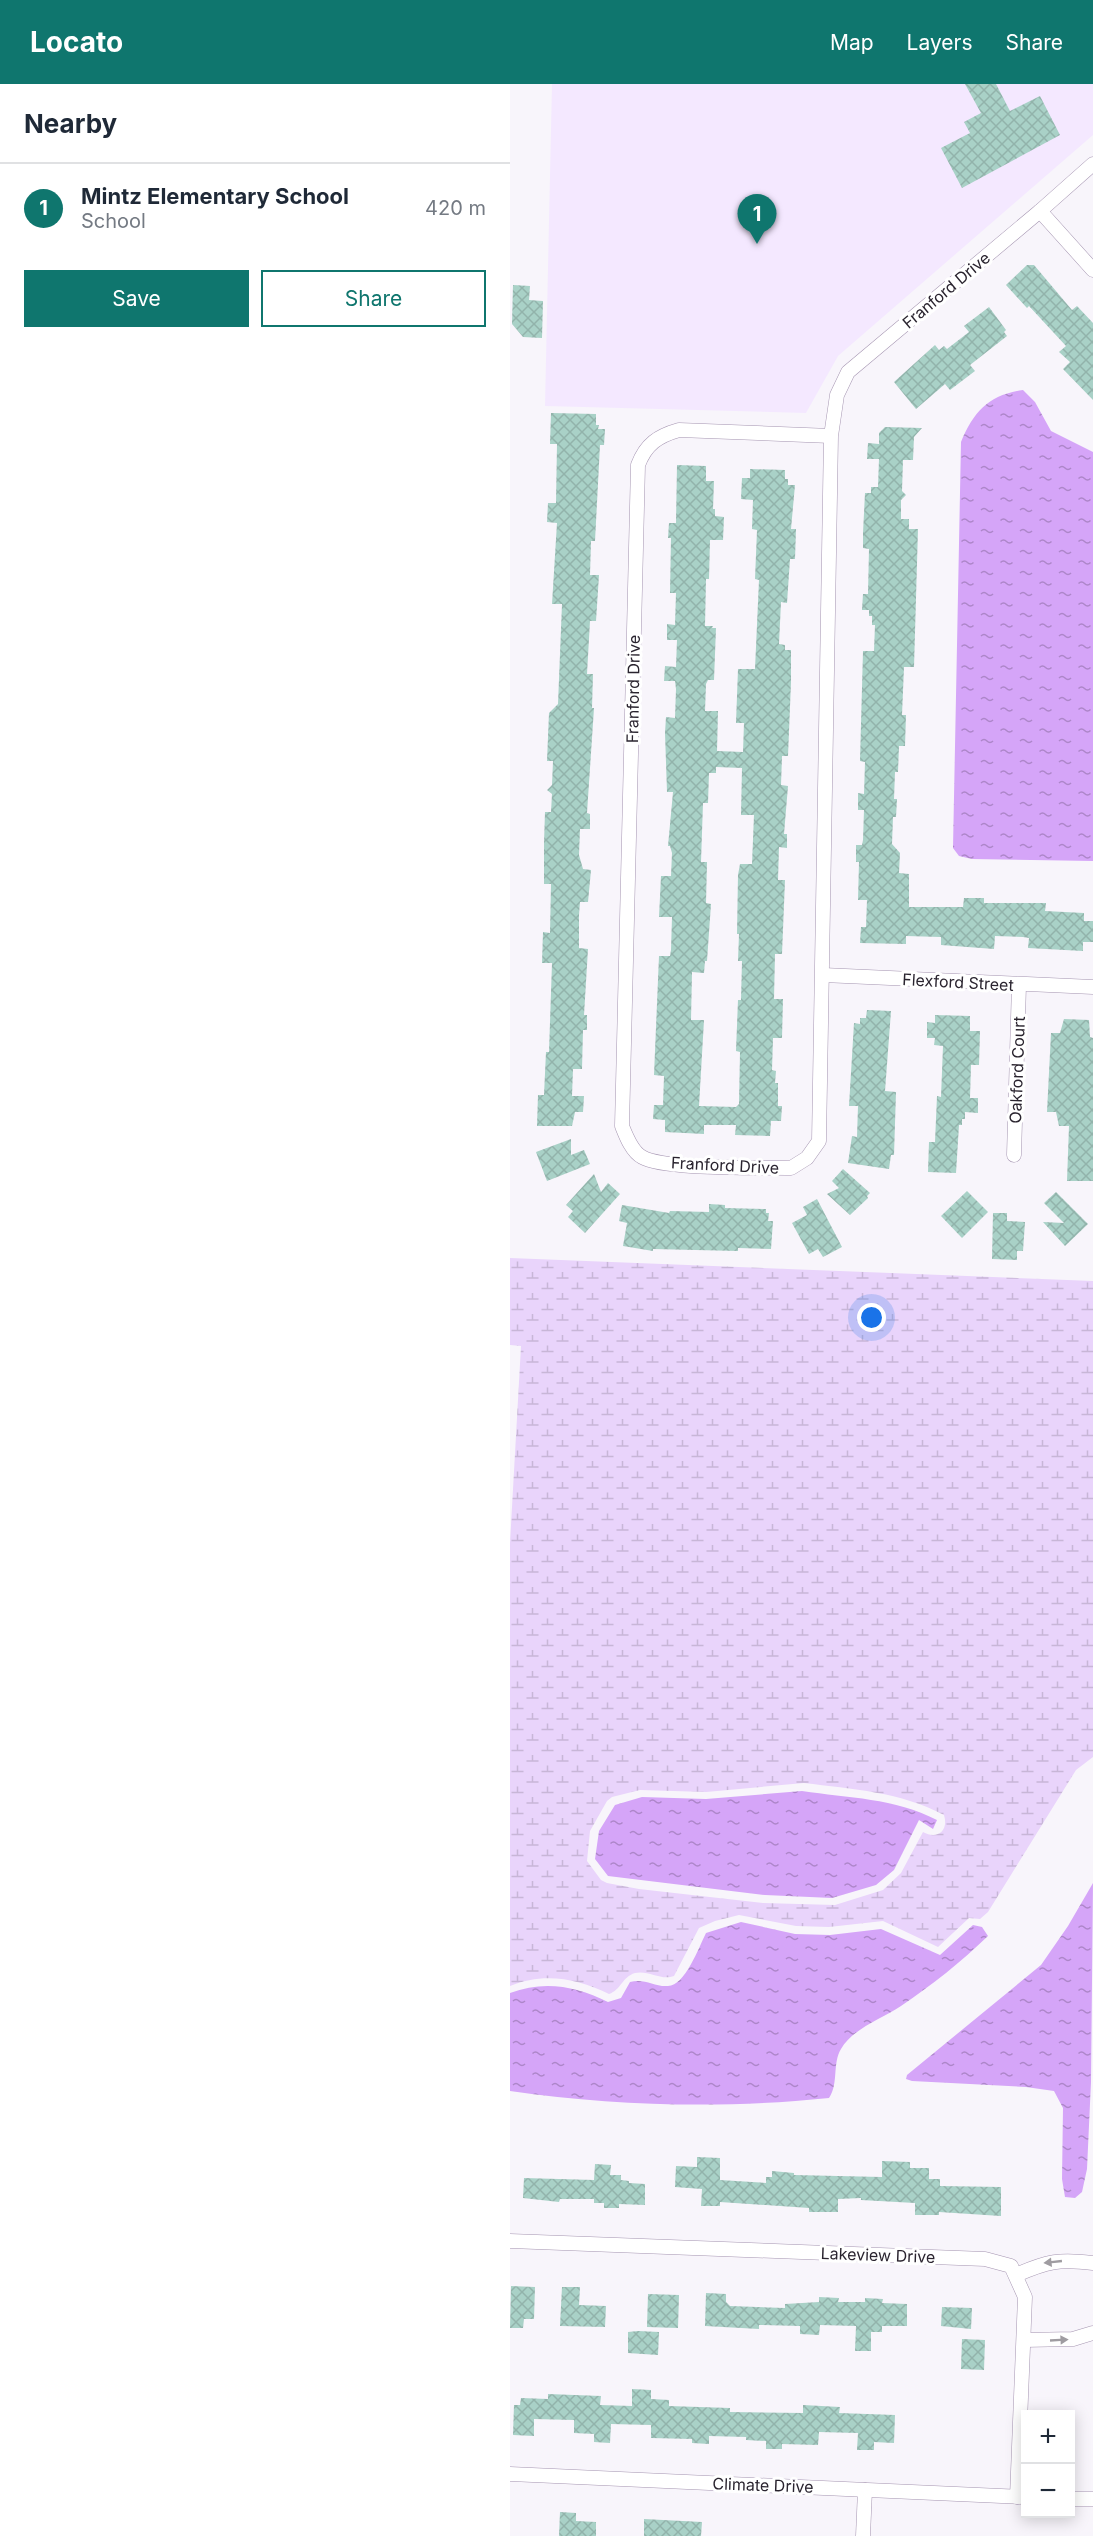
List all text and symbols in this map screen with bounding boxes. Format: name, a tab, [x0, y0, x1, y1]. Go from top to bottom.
text: Locato	[30, 25, 123, 59]
text: Map	[830, 30, 874, 55]
text: Layers	[907, 30, 973, 55]
text: Share	[1006, 30, 1063, 55]
text: Nearby	[24, 108, 117, 139]
text: Mintz Elementary School	[81, 183, 349, 209]
pin: 1	[738, 194, 776, 244]
text: 1	[39, 196, 48, 220]
text: 420 m	[425, 196, 486, 220]
text: School	[81, 209, 146, 233]
street label: Franford Drive	[898, 248, 994, 332]
button: Save	[24, 270, 249, 327]
button: Share	[261, 270, 486, 327]
street label: Franford Drive	[622, 635, 644, 743]
street label: Flexford Street	[902, 969, 1014, 995]
street label: Oakford Court	[1005, 1016, 1029, 1124]
street label: Franford Drive	[670, 1152, 780, 1178]
your location	[857, 1303, 886, 1332]
street label: Lakeview Drive	[820, 2243, 936, 2267]
one-way arrow	[1044, 2257, 1063, 2266]
one-way arrow	[1049, 2335, 1068, 2345]
map controls	[1021, 2410, 1075, 2518]
button: +	[1021, 2410, 1075, 2464]
button: −	[1021, 2464, 1075, 2518]
street label: Climate Drive	[712, 2473, 814, 2497]

